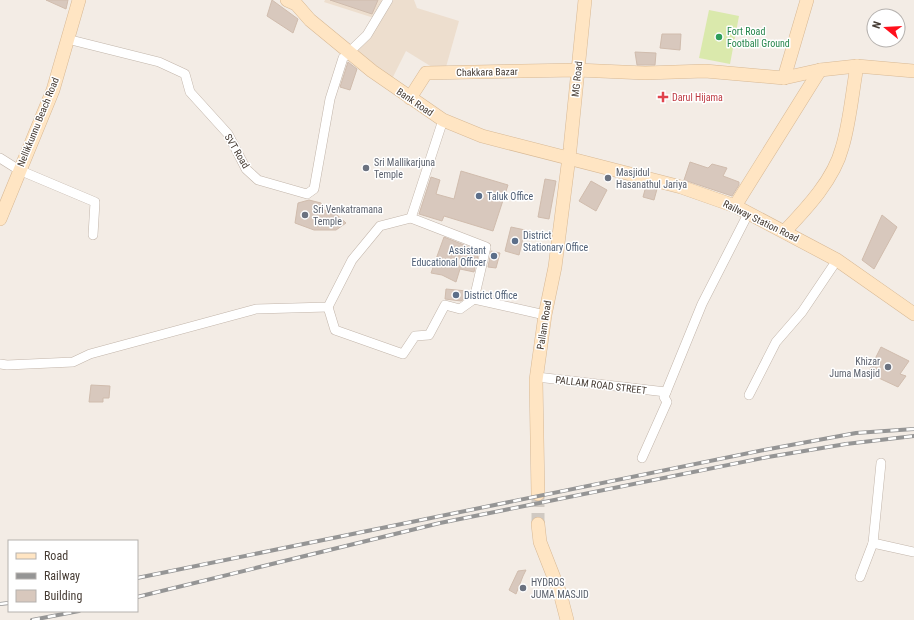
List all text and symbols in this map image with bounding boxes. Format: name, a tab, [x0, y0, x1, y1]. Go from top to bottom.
north arrow	[866, 8, 906, 48]
text: N	[870, 20, 884, 30]
place label: Fort Road Football Ground	[727, 26, 790, 49]
marker: Fort Road Football Ground	[714, 32, 724, 42]
street label: MG Road	[570, 61, 584, 97]
street label: Chakkara Bazar	[456, 66, 518, 78]
street label: Nellikkunnu Beach Road	[15, 76, 61, 168]
street label: Bank Road	[395, 86, 436, 118]
marker: Darul Hijama	[657, 91, 669, 103]
place label: Darul Hijama	[672, 92, 723, 103]
street label: SVT Road	[222, 132, 252, 170]
place label: Sri Mallikarjuna Temple	[374, 157, 435, 180]
marker: Sri Mallikarjuna Temple	[361, 163, 371, 173]
place label: Masjidul Hasanathul Jariya	[616, 167, 687, 190]
marker: Masjidul Hasanathul Jariya	[603, 173, 613, 183]
marker: Taluk Office	[474, 191, 484, 201]
place label: Taluk Office	[487, 191, 533, 202]
street label: Railway Station Road	[721, 198, 801, 244]
place label: Sri Venkatramana Temple	[313, 204, 383, 227]
marker: Sri Venkatramana Temple	[300, 210, 310, 220]
place label: District Stationary Office	[523, 230, 589, 253]
marker: District Stationary Office	[510, 236, 520, 246]
place label: Assistant Educational Officer	[412, 245, 486, 268]
marker: Assistant Educational Officer	[489, 251, 499, 261]
marker: District Office	[451, 290, 461, 300]
place label: District Office	[464, 290, 518, 301]
street label: Pallam Road	[535, 300, 553, 350]
place label: Khizar Juma Masjid	[829, 356, 880, 379]
marker: Khizar Juma Masjid	[883, 362, 893, 372]
street label: PALLAM ROAD STREET	[555, 374, 647, 396]
legend	[8, 540, 138, 612]
text: Road	[44, 549, 68, 563]
text: Railway	[44, 569, 80, 583]
place label: HYDROS JUMA MASJID	[531, 577, 589, 600]
marker: HYDROS JUMA MASJID	[518, 583, 528, 593]
text: Building	[44, 589, 82, 603]

